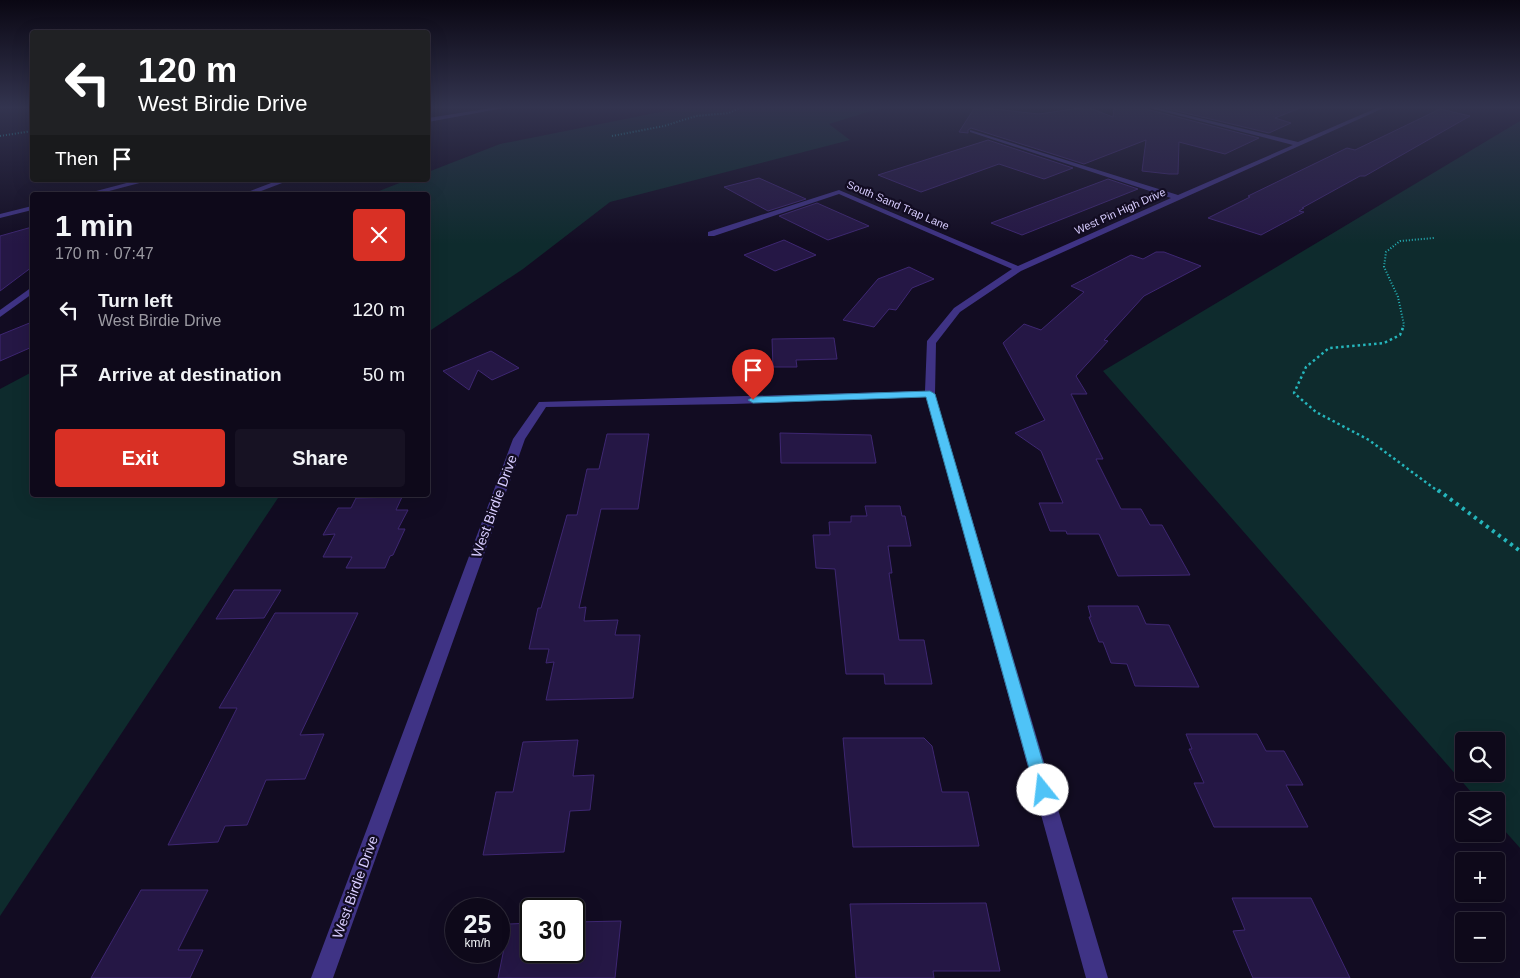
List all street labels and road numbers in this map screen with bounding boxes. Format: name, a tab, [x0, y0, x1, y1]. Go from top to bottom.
street label: South Sand Trap Lane	[845, 178, 951, 232]
street label: West Pin High Drive	[1073, 186, 1167, 236]
street label: West Birdie Drive	[468, 452, 520, 559]
street label: West Birdie Drive	[329, 833, 381, 940]

